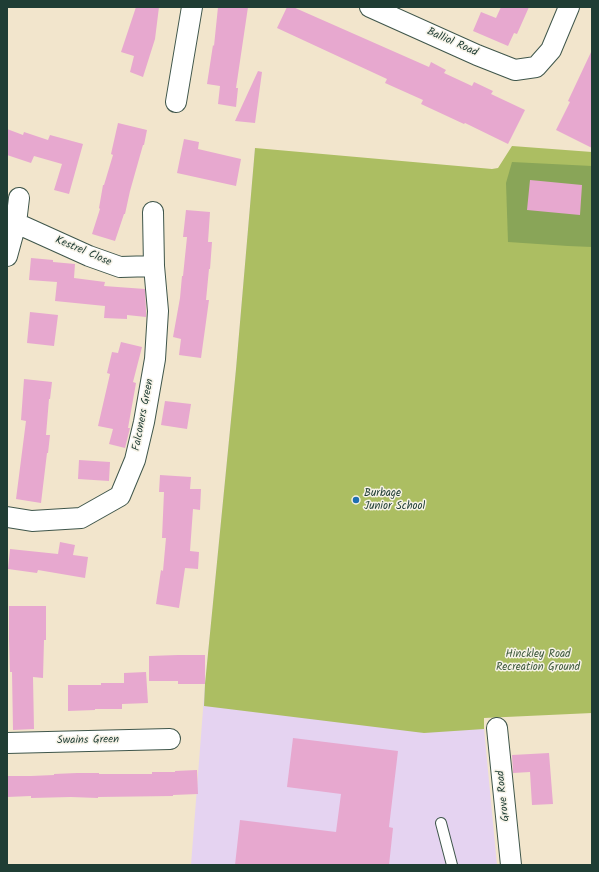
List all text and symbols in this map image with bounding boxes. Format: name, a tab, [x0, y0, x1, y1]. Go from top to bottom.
street label: Balliol Road	[425, 26, 479, 60]
street label: Kestrel Close	[53, 234, 113, 270]
street label: Falconers Green	[131, 378, 157, 452]
place label: Burbage Junior School	[364, 487, 425, 513]
marker: Burbage Junior School	[351, 495, 361, 505]
park label: Hinckley Road Recreation Ground	[496, 648, 580, 674]
street label: Swains Green	[57, 734, 119, 748]
street label: Grove Road	[495, 770, 513, 822]

